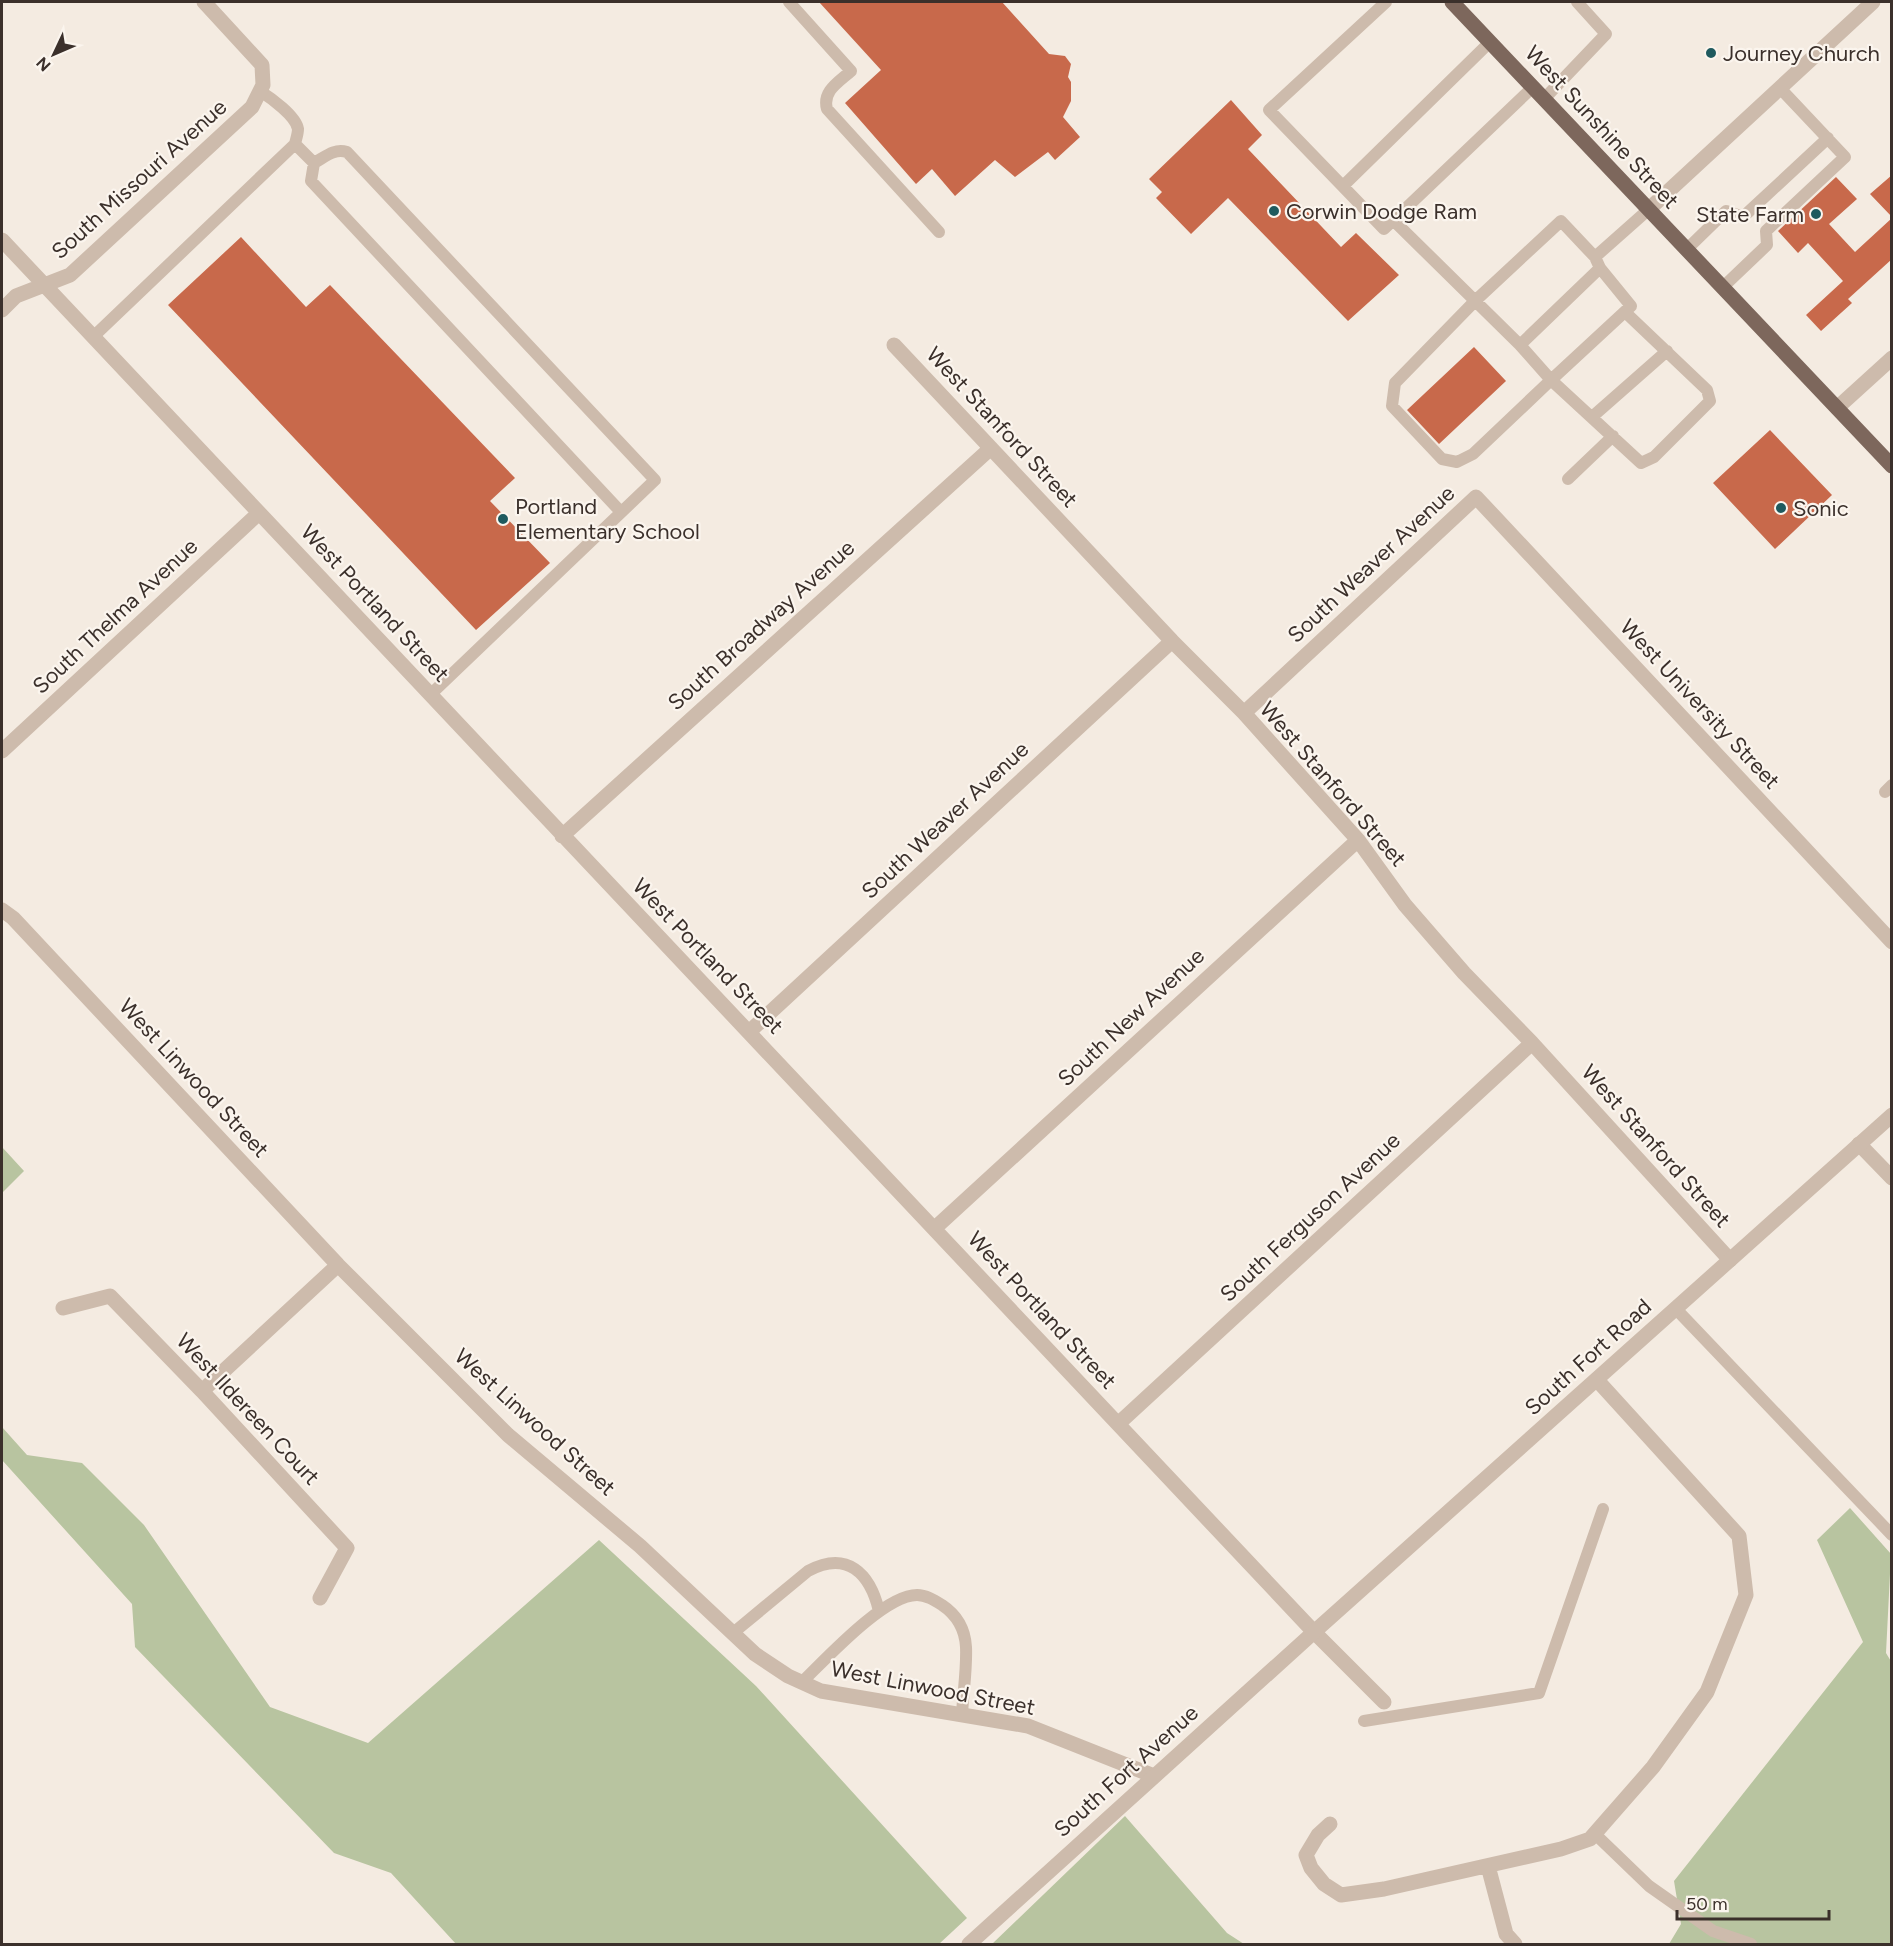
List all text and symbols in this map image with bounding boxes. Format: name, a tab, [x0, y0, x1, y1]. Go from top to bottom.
north arrow	[24, 24, 84, 84]
street label: West Sunshine Street	[1519, 40, 1685, 214]
place label: Journey Church	[1723, 40, 1880, 67]
marker: Journey Church	[1704, 46, 1718, 60]
text: N	[32, 53, 55, 75]
street label: South Missouri Avenue	[46, 93, 232, 265]
place label: Corwin Dodge Ram	[1286, 198, 1477, 225]
place label: State Farm	[1696, 201, 1804, 228]
marker: Corwin Dodge Ram	[1267, 204, 1281, 218]
marker: State Farm	[1809, 207, 1823, 221]
street label: West Stanford Street	[921, 341, 1083, 513]
street label: South Weaver Avenue	[1282, 480, 1460, 648]
place label: Portland Elementary School	[515, 493, 700, 545]
place label: Sonic	[1793, 495, 1849, 522]
marker: Sonic	[1774, 501, 1788, 515]
marker: Portland Elementary School	[496, 512, 510, 526]
street label: West Portland Street	[295, 519, 455, 687]
street label: South Thelma Avenue	[27, 533, 203, 699]
street label: South Broadway Avenue	[662, 534, 860, 716]
street label: West University Street	[1614, 614, 1786, 794]
street label: West Stanford Street	[1254, 696, 1412, 872]
street label: South Weaver Avenue	[856, 736, 1034, 904]
street label: West Portland Street	[627, 873, 789, 1039]
street label: South New Avenue	[1052, 942, 1210, 1092]
street label: West Linwood Street	[113, 993, 275, 1163]
street label: West Stanford Street	[1576, 1059, 1736, 1233]
street label: South Ferguson Avenue	[1214, 1127, 1406, 1307]
street label: West Portland Street	[962, 1226, 1122, 1394]
street label: South Fort Road	[1519, 1293, 1657, 1421]
street label: West Ildereen Court	[171, 1327, 325, 1491]
street label: West Linwood Street	[449, 1343, 621, 1501]
street label: West Linwood Street	[829, 1655, 1037, 1721]
street label: South Fort Avenue	[1048, 1699, 1204, 1843]
scale bar	[1677, 1883, 1828, 1921]
text: 50 m	[1686, 1893, 1728, 1915]

